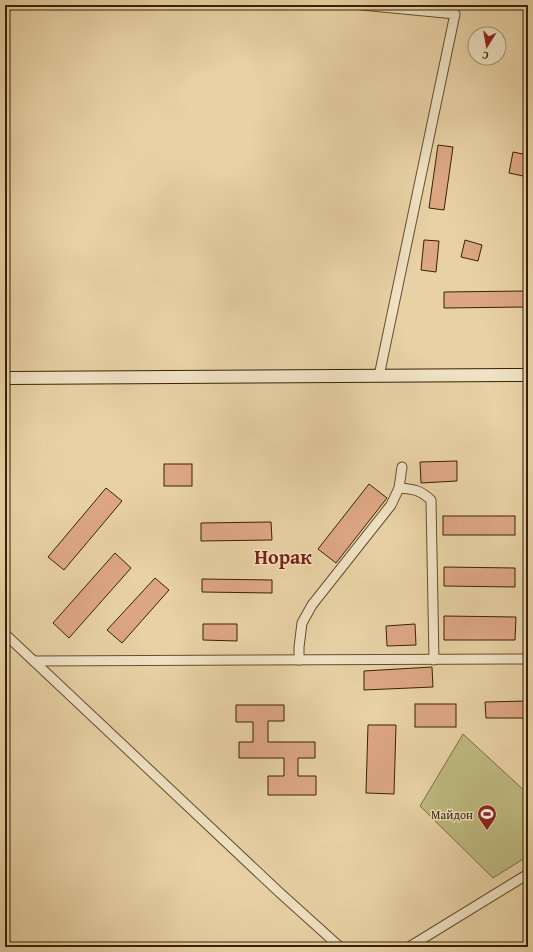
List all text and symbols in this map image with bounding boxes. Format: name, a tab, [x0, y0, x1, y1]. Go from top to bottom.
north arrow	[467, 26, 507, 66]
text: С	[481, 47, 490, 64]
district label: Норак	[254, 542, 312, 571]
sports icon: Майдон	[476, 803, 498, 831]
place label: Майдон	[431, 806, 473, 823]

